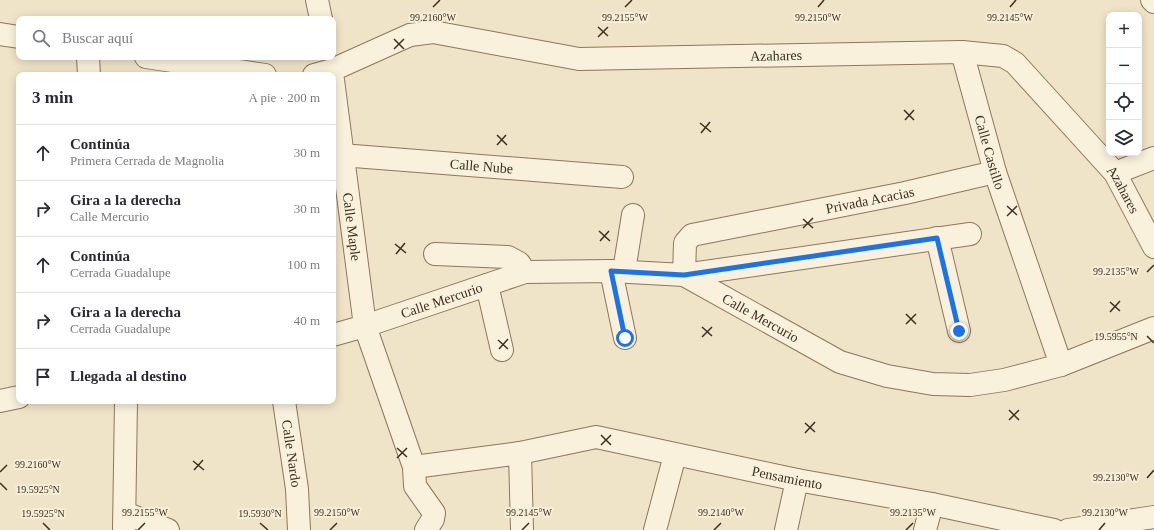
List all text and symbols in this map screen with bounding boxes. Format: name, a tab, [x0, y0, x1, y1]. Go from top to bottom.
text: 99.2160°W	[410, 12, 457, 23]
text: 99.2155°W	[602, 12, 649, 23]
text: 99.2150°W	[795, 12, 842, 23]
text: 99.2145°W	[987, 12, 1034, 23]
map controls	[1106, 12, 1142, 156]
button: +	[1106, 12, 1142, 48]
search box	[16, 16, 336, 60]
icon: search	[30, 27, 52, 49]
text: Buscar aquí	[62, 30, 133, 46]
street label: Azahares	[750, 47, 802, 63]
button: −	[1106, 48, 1142, 84]
button: locate	[1106, 84, 1142, 120]
text: 3 min	[32, 88, 73, 107]
text: A pie · 200 m	[249, 90, 320, 105]
street label: Calle Castillo	[972, 113, 1008, 191]
button: layers	[1106, 120, 1142, 156]
text: Continúa	[70, 136, 130, 152]
icon: ahead	[32, 142, 54, 164]
text: 30 m	[294, 145, 320, 160]
text: Primera Cerrada de Magnolia	[70, 153, 224, 168]
street label: Calle Nube	[449, 156, 514, 176]
street label: Azahares	[1104, 162, 1142, 216]
street label: Privada Acacias	[824, 184, 916, 216]
text: Gira a la derecha	[70, 192, 181, 208]
street label: Calle Maple	[340, 192, 364, 262]
icon: right	[32, 198, 54, 220]
text: 30 m	[294, 201, 320, 216]
text: Calle Mercurio	[70, 209, 149, 224]
text: Continúa	[70, 248, 130, 264]
icon: ahead	[32, 254, 54, 276]
text: 100 m	[287, 257, 320, 272]
text: Cerrada Guadalupe	[70, 265, 171, 280]
text: 99.2135°W	[1093, 266, 1140, 277]
street label: Calle Mercurio	[399, 279, 484, 321]
street label: Calle Mercurio	[720, 290, 802, 345]
text: Gira a la derecha	[70, 304, 181, 320]
icon: right	[32, 310, 54, 332]
text: 40 m	[294, 313, 320, 328]
text: Cerrada Guadalupe	[70, 321, 171, 336]
route end	[950, 322, 968, 340]
route start	[616, 329, 634, 347]
text: 19.5955°N	[1094, 331, 1138, 342]
icon: arrive	[32, 366, 54, 388]
text: Llegada al destino	[70, 368, 187, 384]
street label: Calle Nardo	[279, 419, 304, 488]
text: 99.2160°W	[15, 459, 62, 470]
street label: Pensamiento	[751, 463, 824, 492]
text: 99.2130°W	[1093, 472, 1140, 483]
text: 19.5925°N	[16, 484, 60, 495]
text: 99.2155°W	[122, 507, 169, 518]
text: 99.2150°W	[314, 507, 361, 518]
text: 99.2145°W	[506, 507, 553, 518]
text: 99.2140°W	[698, 507, 745, 518]
text: 99.2135°W	[890, 507, 937, 518]
text: 99.2130°W	[1082, 507, 1129, 518]
text: 19.5925°N	[21, 508, 65, 519]
text: 19.5930°N	[238, 508, 282, 519]

